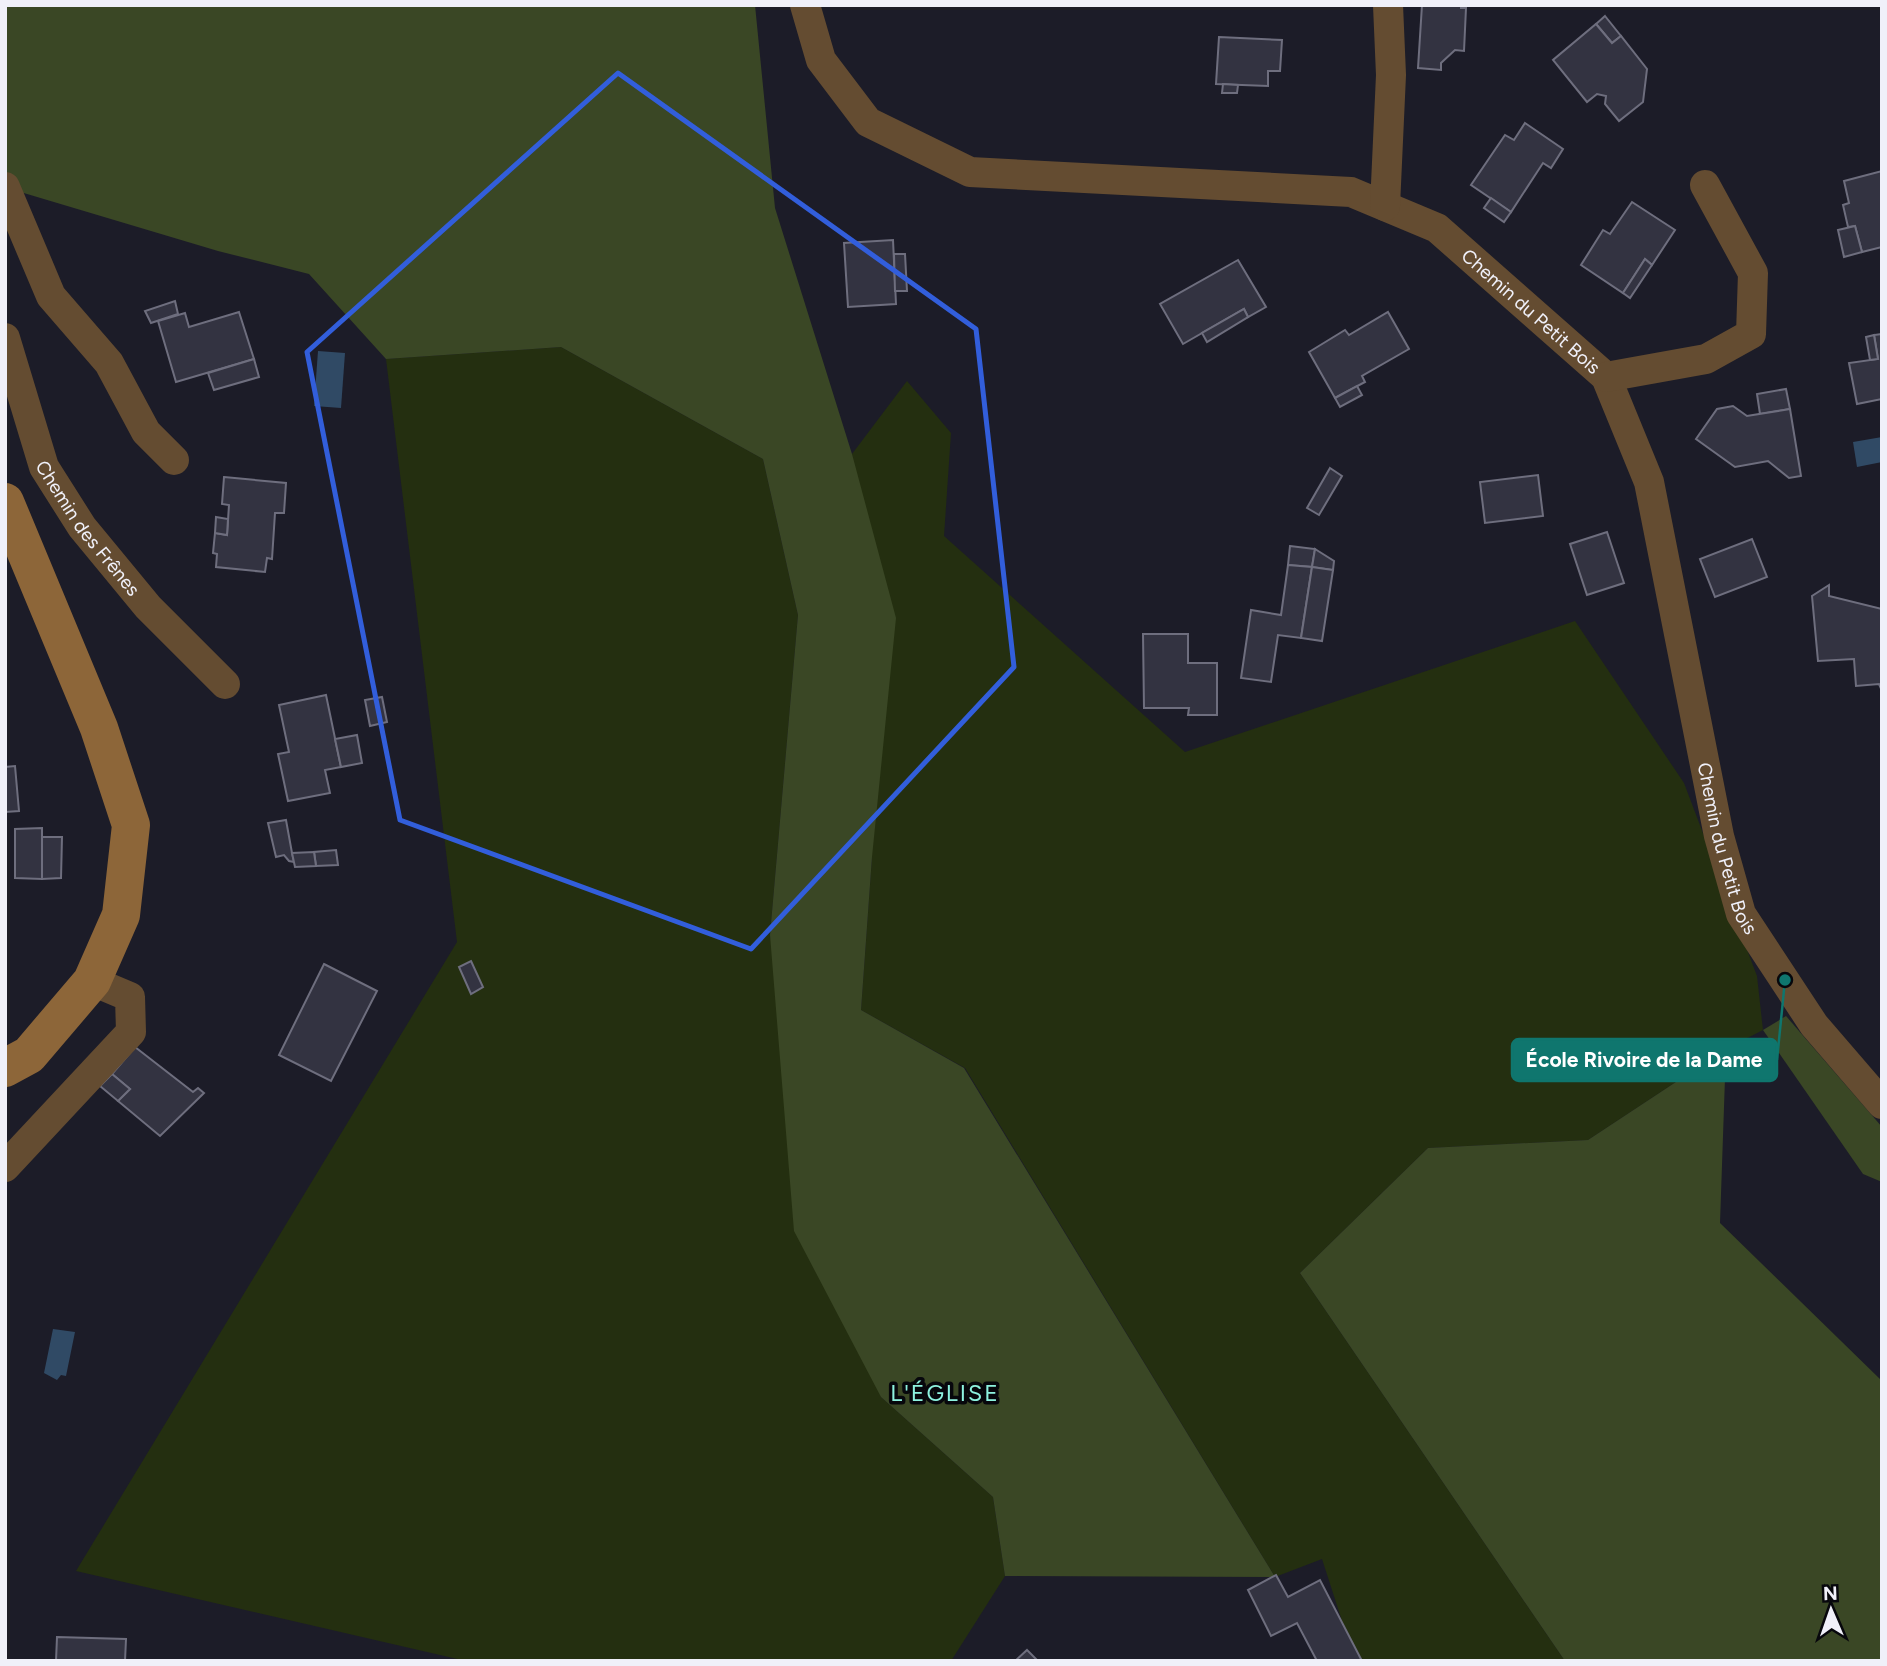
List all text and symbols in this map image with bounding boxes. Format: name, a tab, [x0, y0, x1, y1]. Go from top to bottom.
street label: Chemin du Petit Bois	[1457, 244, 1606, 379]
street label: Chemin des Frênes	[31, 456, 145, 600]
street label: Chemin du Petit Bois	[1693, 760, 1763, 939]
callout: École Rivoire de la Dame	[1512, 1039, 1777, 1081]
text: École Rivoire de la Dame	[1526, 1047, 1763, 1072]
district label: L'ÉGLISE	[890, 1379, 1000, 1407]
north arrow	[1796, 1575, 1866, 1645]
text: N	[1823, 1582, 1838, 1605]

